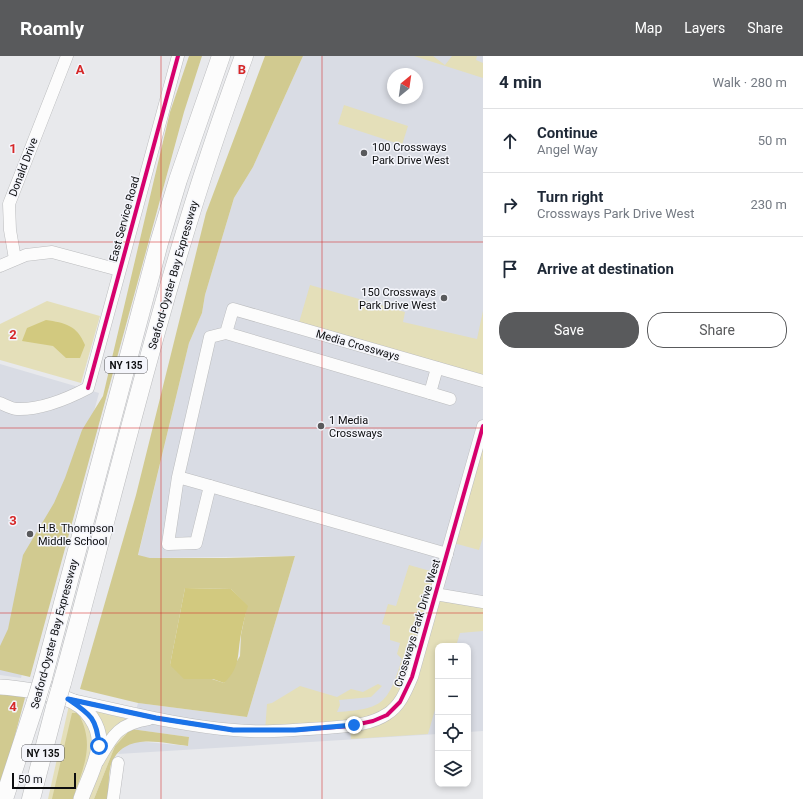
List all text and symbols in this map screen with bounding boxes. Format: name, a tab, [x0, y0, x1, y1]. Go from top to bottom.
text: Roamly	[20, 17, 84, 40]
text: Map	[635, 20, 662, 36]
text: Layers	[684, 20, 725, 36]
text: Share	[747, 20, 783, 36]
text: A	[76, 62, 85, 77]
text: B	[238, 62, 246, 77]
north arrow	[387, 68, 423, 104]
text: 4 min	[499, 72, 542, 92]
text: Walk · 280 m	[712, 75, 787, 90]
text: Continue	[537, 124, 598, 142]
icon: ahead	[499, 130, 521, 152]
text: 50 m	[758, 133, 787, 148]
street label: Donald Drive	[6, 136, 41, 198]
text: 1	[9, 141, 17, 156]
place label: 100 Crossways Park Drive West	[372, 141, 449, 167]
text: Angel Way	[537, 142, 598, 157]
marker: 100 Crossways Park Drive West	[359, 148, 369, 158]
street label: East Service Road	[107, 175, 142, 263]
text: Turn right	[537, 188, 603, 206]
icon: right	[499, 194, 521, 216]
text: 230 m	[750, 197, 787, 212]
street label: Seaford-Oyster Bay Expressway	[146, 198, 201, 351]
text: Crossways Park Drive West	[537, 206, 694, 221]
icon: arrive	[499, 258, 521, 280]
text: Arrive at destination	[537, 260, 674, 278]
place label: 150 Crossways Park Drive West	[359, 286, 436, 312]
marker: 150 Crossways Park Drive West	[439, 293, 449, 303]
button: Save	[499, 312, 639, 348]
button: Share	[647, 312, 787, 348]
text: 2	[9, 327, 17, 342]
street label: Media Crossways	[314, 327, 402, 364]
road number: NY 135	[105, 357, 147, 373]
place label: 1 Media Crossways	[329, 414, 383, 440]
marker: 1 Media Crossways	[316, 421, 326, 431]
text: 3	[9, 513, 17, 528]
place label: H.B. Thompson Middle School	[38, 522, 114, 548]
marker: H.B. Thompson Middle School	[25, 529, 35, 539]
street label: Seaford-Oyster Bay Expressway	[28, 557, 81, 710]
street label: Crossways Park Drive West	[392, 557, 443, 689]
map controls	[435, 643, 471, 787]
button: +	[435, 643, 471, 679]
button: −	[435, 679, 471, 715]
text: 4	[9, 699, 17, 714]
button: locate	[435, 715, 471, 751]
route end	[345, 716, 363, 734]
route start	[90, 737, 108, 755]
road number: NY 135	[22, 745, 64, 761]
button: layers	[435, 751, 471, 787]
scale bar	[12, 771, 76, 790]
text: 50 m	[18, 773, 43, 786]

